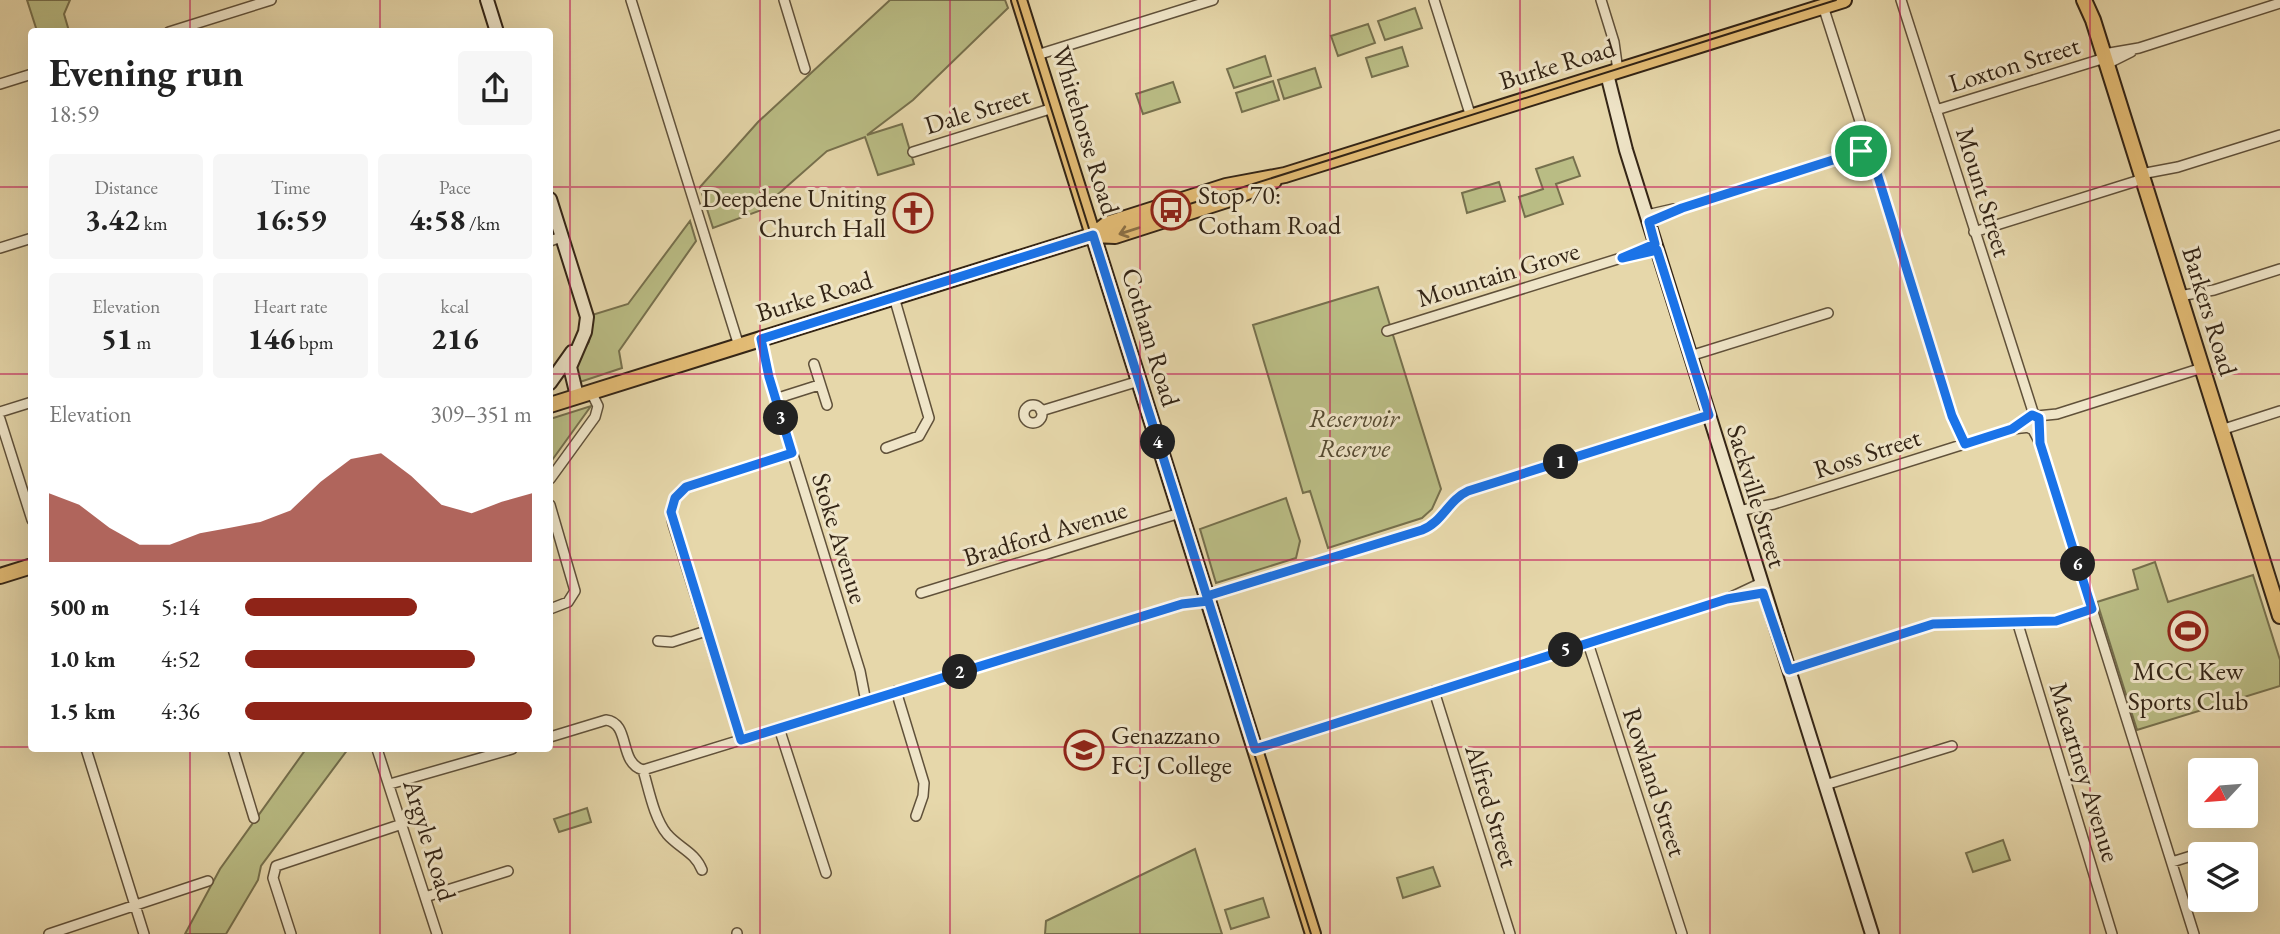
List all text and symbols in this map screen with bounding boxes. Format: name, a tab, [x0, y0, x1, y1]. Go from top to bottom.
street label: Loxton Street	[1944, 28, 2084, 100]
street label: Burke Road	[1495, 30, 1620, 98]
street label: Whitehorse Road	[1044, 41, 1128, 219]
text: Evening run	[49, 48, 244, 97]
button: share	[458, 51, 532, 125]
street label: Dale Street	[920, 78, 1034, 142]
text: 18:59	[49, 99, 99, 129]
pin	[1831, 121, 1891, 181]
street label: Mount Street	[1948, 123, 2020, 261]
icon: arrive	[1842, 132, 1880, 170]
text: Distance	[94, 175, 158, 200]
text: Time	[271, 175, 310, 200]
text: Pace	[439, 175, 471, 200]
place label: Stop 70: Cotham Road	[1198, 178, 1342, 242]
place label: Deepdene Uniting Church Hall	[702, 181, 887, 245]
bus stop icon: Stop 70: Cotham Road	[1150, 189, 1192, 231]
church icon: Deepdene Uniting Church Hall	[892, 192, 934, 234]
text: 3.42	[85, 200, 140, 239]
text: 16:59	[255, 200, 326, 239]
text: 4:58	[409, 200, 465, 239]
text: km	[140, 211, 167, 236]
text: /km	[465, 211, 500, 236]
one-way arrow	[1118, 226, 1140, 239]
street label: Mountain Grove	[1413, 233, 1583, 315]
street label: Barkers Road	[2174, 242, 2246, 381]
street label: Burke Road	[752, 262, 877, 330]
street label: Cotham Road	[1114, 264, 1188, 411]
text: Elevation	[92, 294, 160, 319]
text: Heart rate	[254, 294, 327, 319]
text: kcal	[441, 294, 469, 319]
text: 51	[101, 319, 133, 358]
text: 146	[248, 319, 295, 358]
text: 216	[431, 319, 479, 358]
text: m	[133, 330, 151, 355]
text: bpm	[295, 330, 333, 355]
text: Elevation	[49, 399, 132, 429]
text: 309–351 m	[431, 399, 532, 429]
pin: 3	[764, 400, 798, 436]
park label: Reservoir Reserve	[1309, 401, 1400, 465]
text: 3	[775, 405, 786, 430]
street label: Sackville Street	[1719, 420, 1795, 572]
street label: Ross Street	[1809, 420, 1925, 486]
pin: 4	[1140, 424, 1176, 460]
text: 4	[1152, 429, 1163, 454]
pin: 1	[1544, 444, 1578, 480]
text: 1	[1555, 449, 1566, 474]
street label: Stoke Avenue	[804, 469, 876, 607]
street label: Bradford Avenue	[959, 492, 1131, 574]
pin: 6	[2060, 546, 2096, 582]
text: 6	[2072, 551, 2083, 576]
text: 500 m	[49, 592, 110, 622]
text: 5:14	[161, 592, 200, 622]
sports icon: MCC Kew Sports Club	[2167, 610, 2209, 652]
pin: 5	[1548, 632, 1584, 668]
text: 5	[1560, 637, 1571, 662]
text: 1.0 km	[49, 644, 116, 674]
text: 4:52	[161, 644, 200, 674]
pin: 2	[942, 654, 978, 690]
place label: MCC Kew Sports Club	[2128, 654, 2248, 718]
text: 2	[954, 659, 965, 684]
street label: Macartney Avenue	[2042, 678, 2128, 866]
text: 1.5 km	[49, 696, 116, 726]
text: 4:36	[161, 696, 200, 726]
street label: Rowland Street	[1615, 703, 1695, 861]
place label: Genazzano FCJ College	[1111, 718, 1232, 782]
school or university icon: Genazzano FCJ College	[1063, 729, 1105, 771]
street label: Alfred Street	[1457, 740, 1527, 871]
north arrow	[2188, 758, 2258, 828]
map controls	[2188, 758, 2258, 912]
street label: Argyle Road	[395, 774, 465, 906]
button: layers	[2188, 842, 2258, 912]

